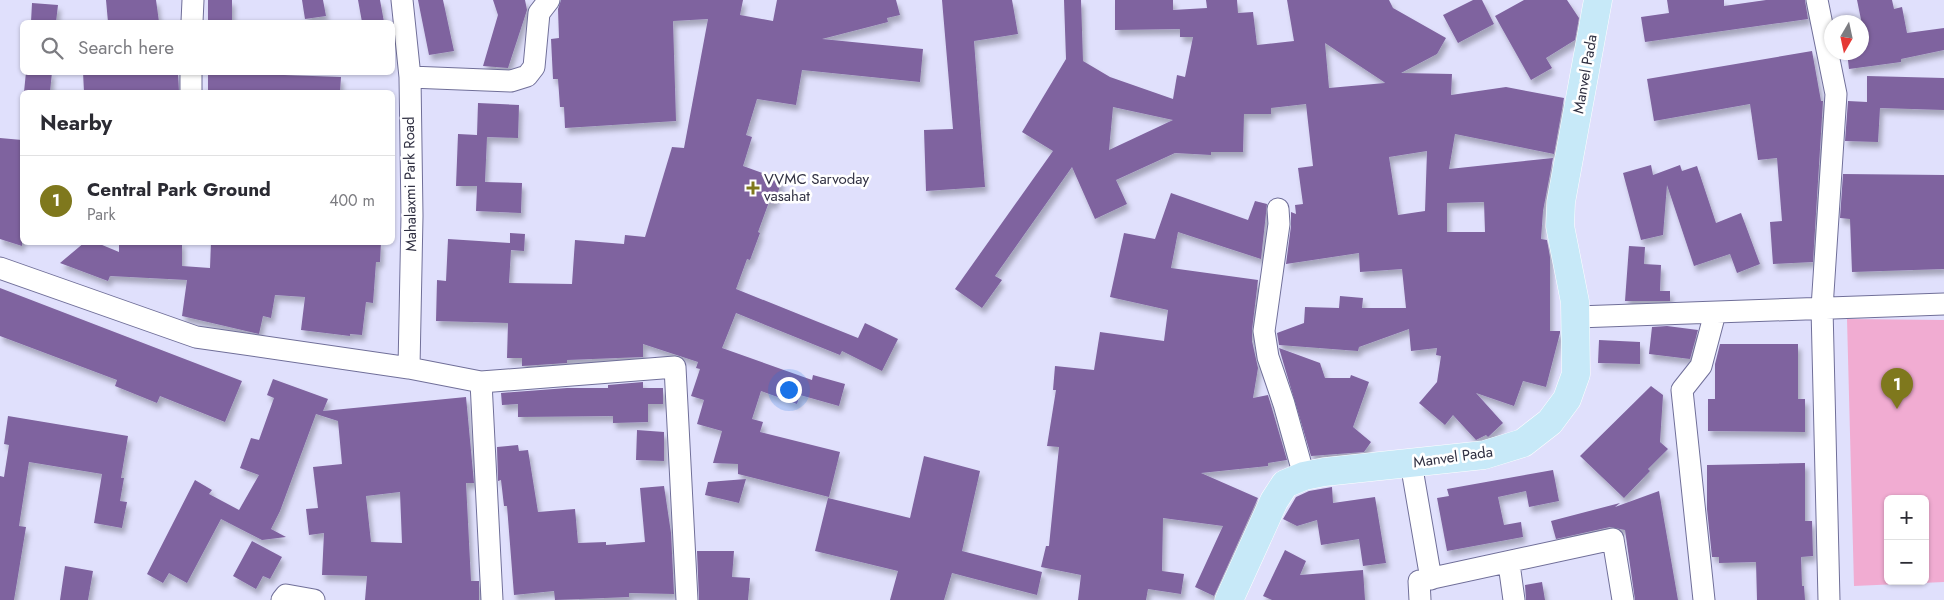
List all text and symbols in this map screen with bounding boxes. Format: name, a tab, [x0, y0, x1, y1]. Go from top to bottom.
north arrow	[1824, 15, 1869, 60]
search box	[20, 20, 395, 75]
street label: Manvel Pada	[1567, 33, 1603, 115]
icon: search	[38, 34, 66, 62]
text: Search here	[78, 34, 174, 61]
text: Nearby	[40, 108, 112, 138]
street label: Mahalaxmi Park Road	[398, 116, 422, 252]
place label: VVMC Sarvoday vasahat	[764, 168, 869, 207]
text: Central Park Ground	[87, 176, 271, 203]
marker: VVMC Sarvoday vasahat	[746, 181, 760, 195]
text: 1	[52, 189, 60, 212]
text: 400 m	[329, 189, 375, 212]
text: Park	[87, 203, 116, 226]
pin: 1	[1881, 368, 1913, 409]
your location	[776, 377, 802, 403]
street label: Manvel Pada	[1412, 441, 1494, 473]
map controls	[1884, 495, 1929, 585]
button: +	[1884, 495, 1929, 540]
button: −	[1884, 540, 1929, 585]

